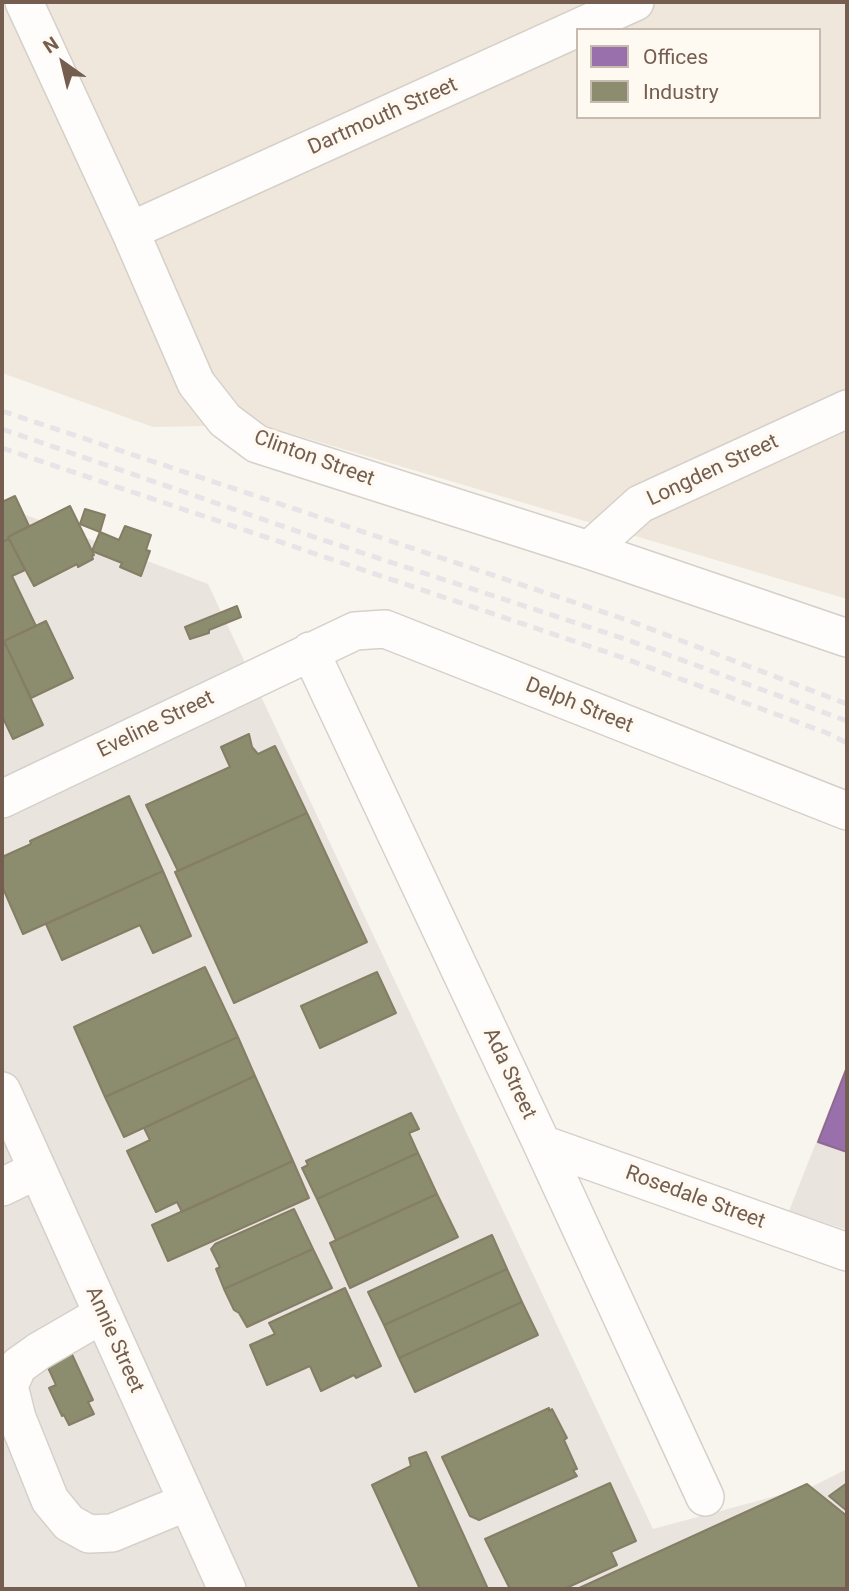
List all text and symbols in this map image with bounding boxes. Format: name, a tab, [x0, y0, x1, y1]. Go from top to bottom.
north arrow	[28, 28, 98, 98]
legend	[576, 28, 821, 119]
text: N	[39, 32, 63, 58]
text: Offices	[643, 45, 708, 69]
street label: Dartmouth Street	[304, 73, 462, 161]
text: Industry	[643, 80, 719, 104]
street label: Clinton Street	[250, 426, 378, 492]
street label: Longden Street	[643, 430, 783, 512]
street label: Delph Street	[521, 673, 637, 739]
street label: Eveline Street	[94, 686, 218, 764]
street label: Ada Street	[477, 1024, 541, 1124]
street label: Rosedale Street	[622, 1161, 768, 1235]
street label: Annie Street	[79, 1283, 149, 1397]

